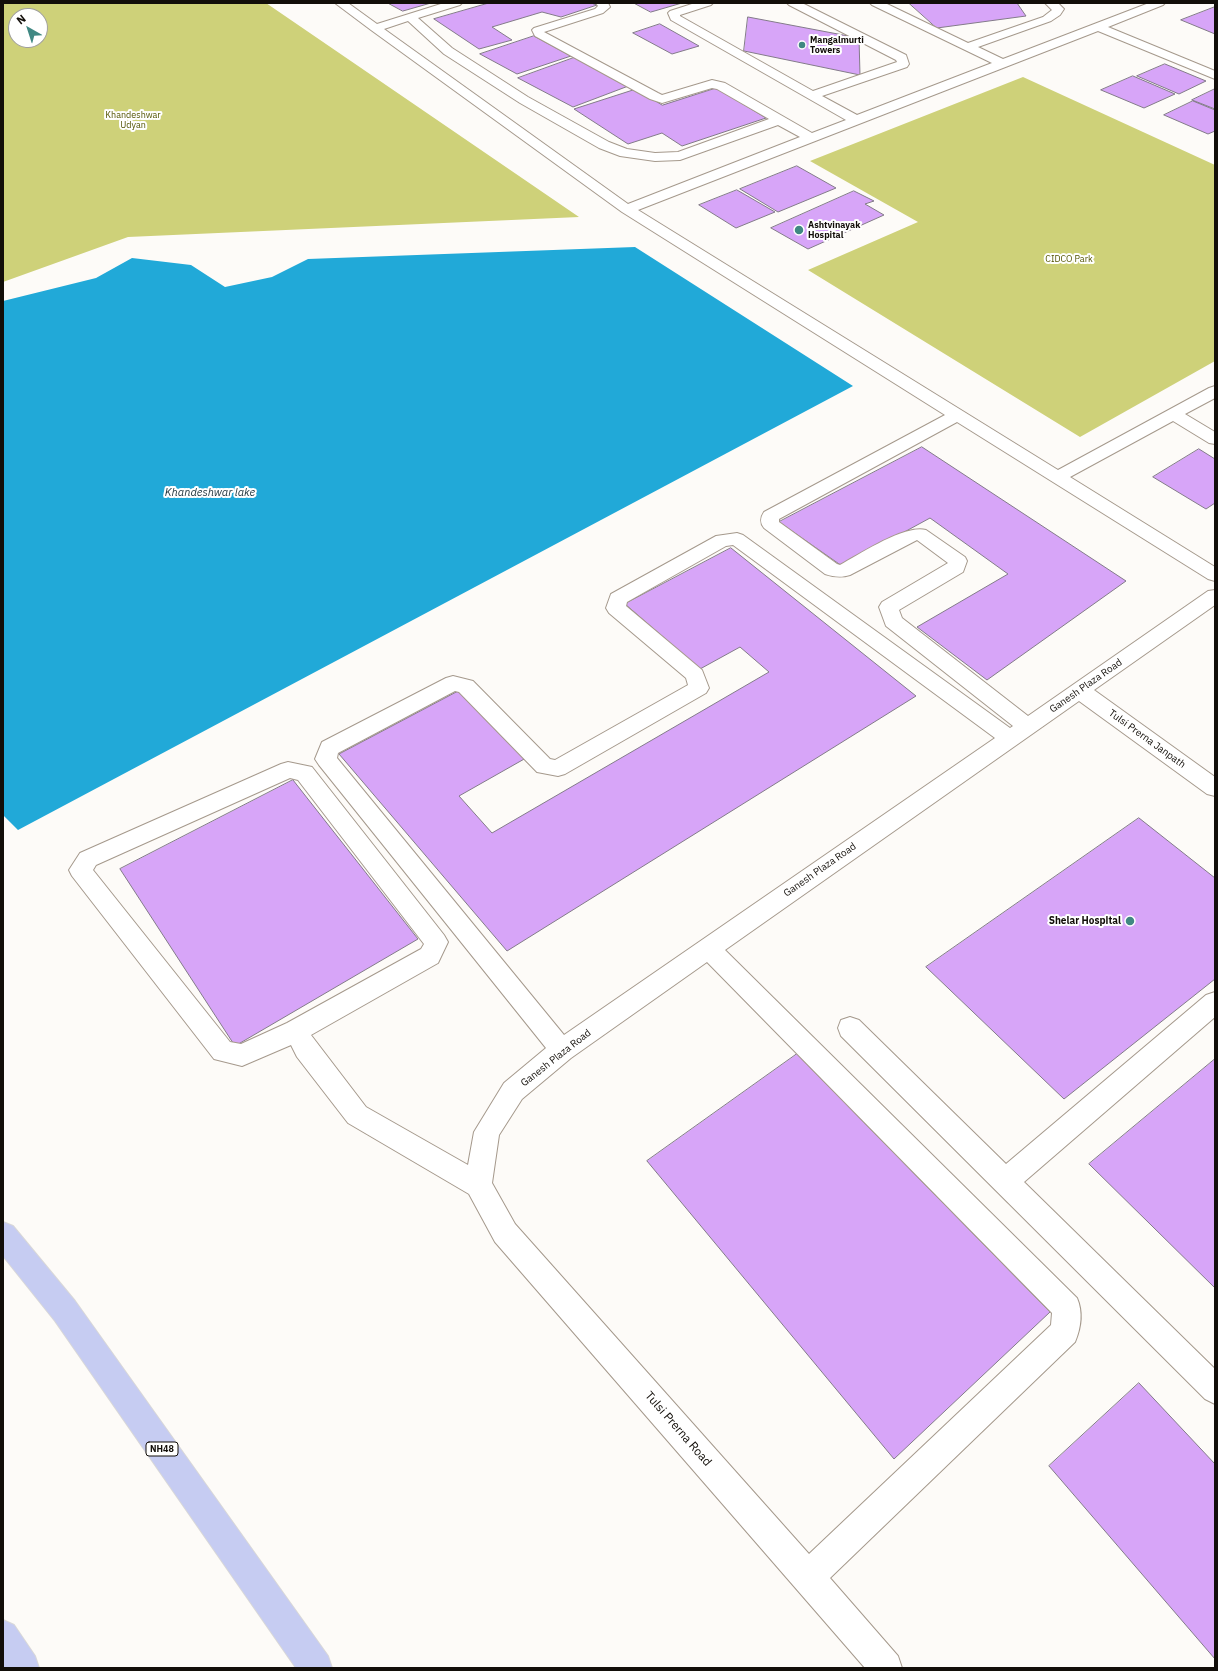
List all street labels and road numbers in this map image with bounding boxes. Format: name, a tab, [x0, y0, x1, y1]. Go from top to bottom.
street label: Ganesh Plaza Road	[1047, 656, 1125, 716]
street label: Tulsi Prerna Janpath	[1106, 707, 1188, 771]
street label: Ganesh Plaza Road	[781, 840, 859, 900]
street label: Ganesh Plaza Road	[518, 1027, 594, 1089]
street label: Tulsi Prerna Road	[642, 1389, 714, 1469]
road number: NH48	[146, 1442, 178, 1456]

